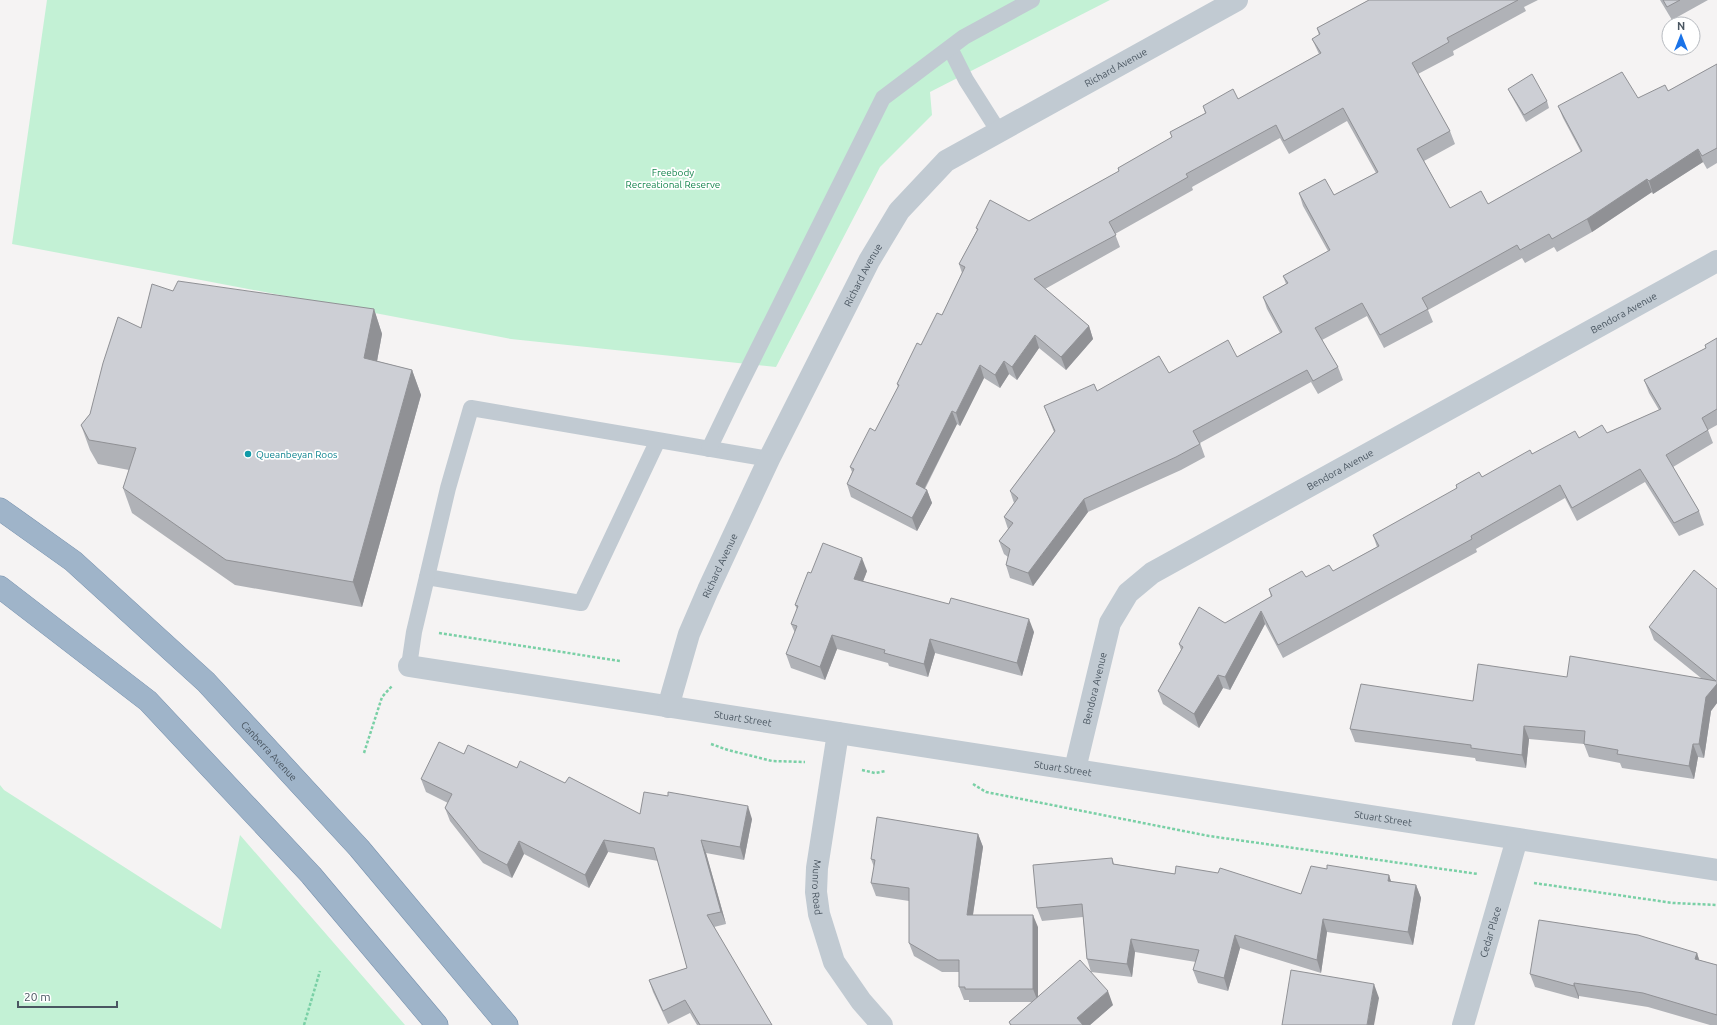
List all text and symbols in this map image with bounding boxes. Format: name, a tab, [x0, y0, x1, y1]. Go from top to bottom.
north arrow	[1661, 16, 1701, 56]
text: N	[1677, 20, 1685, 32]
street label: Richard Avenue	[1082, 45, 1149, 89]
park label: Freebody Recreational Reserve	[626, 167, 720, 190]
street label: Richard Avenue	[841, 241, 884, 308]
street label: Bendora Avenue	[1588, 290, 1659, 335]
street label: Bendora Avenue	[1305, 446, 1375, 492]
marker: Queanbeyan Roos	[243, 449, 253, 459]
place label: Queanbeyan Roos	[256, 449, 337, 460]
street label: Richard Avenue	[700, 531, 739, 599]
street label: Bendora Avenue	[1080, 651, 1108, 726]
street label: Stuart Street	[713, 708, 773, 728]
street label: Canberra Avenue	[239, 719, 300, 783]
street label: Stuart Street	[1034, 758, 1093, 778]
street label: Stuart Street	[1354, 808, 1413, 828]
street label: Munro Road	[811, 859, 825, 916]
street label: Cedar Place	[1477, 905, 1503, 959]
scale bar	[18, 983, 117, 1009]
text: 20 m	[24, 990, 51, 1003]

